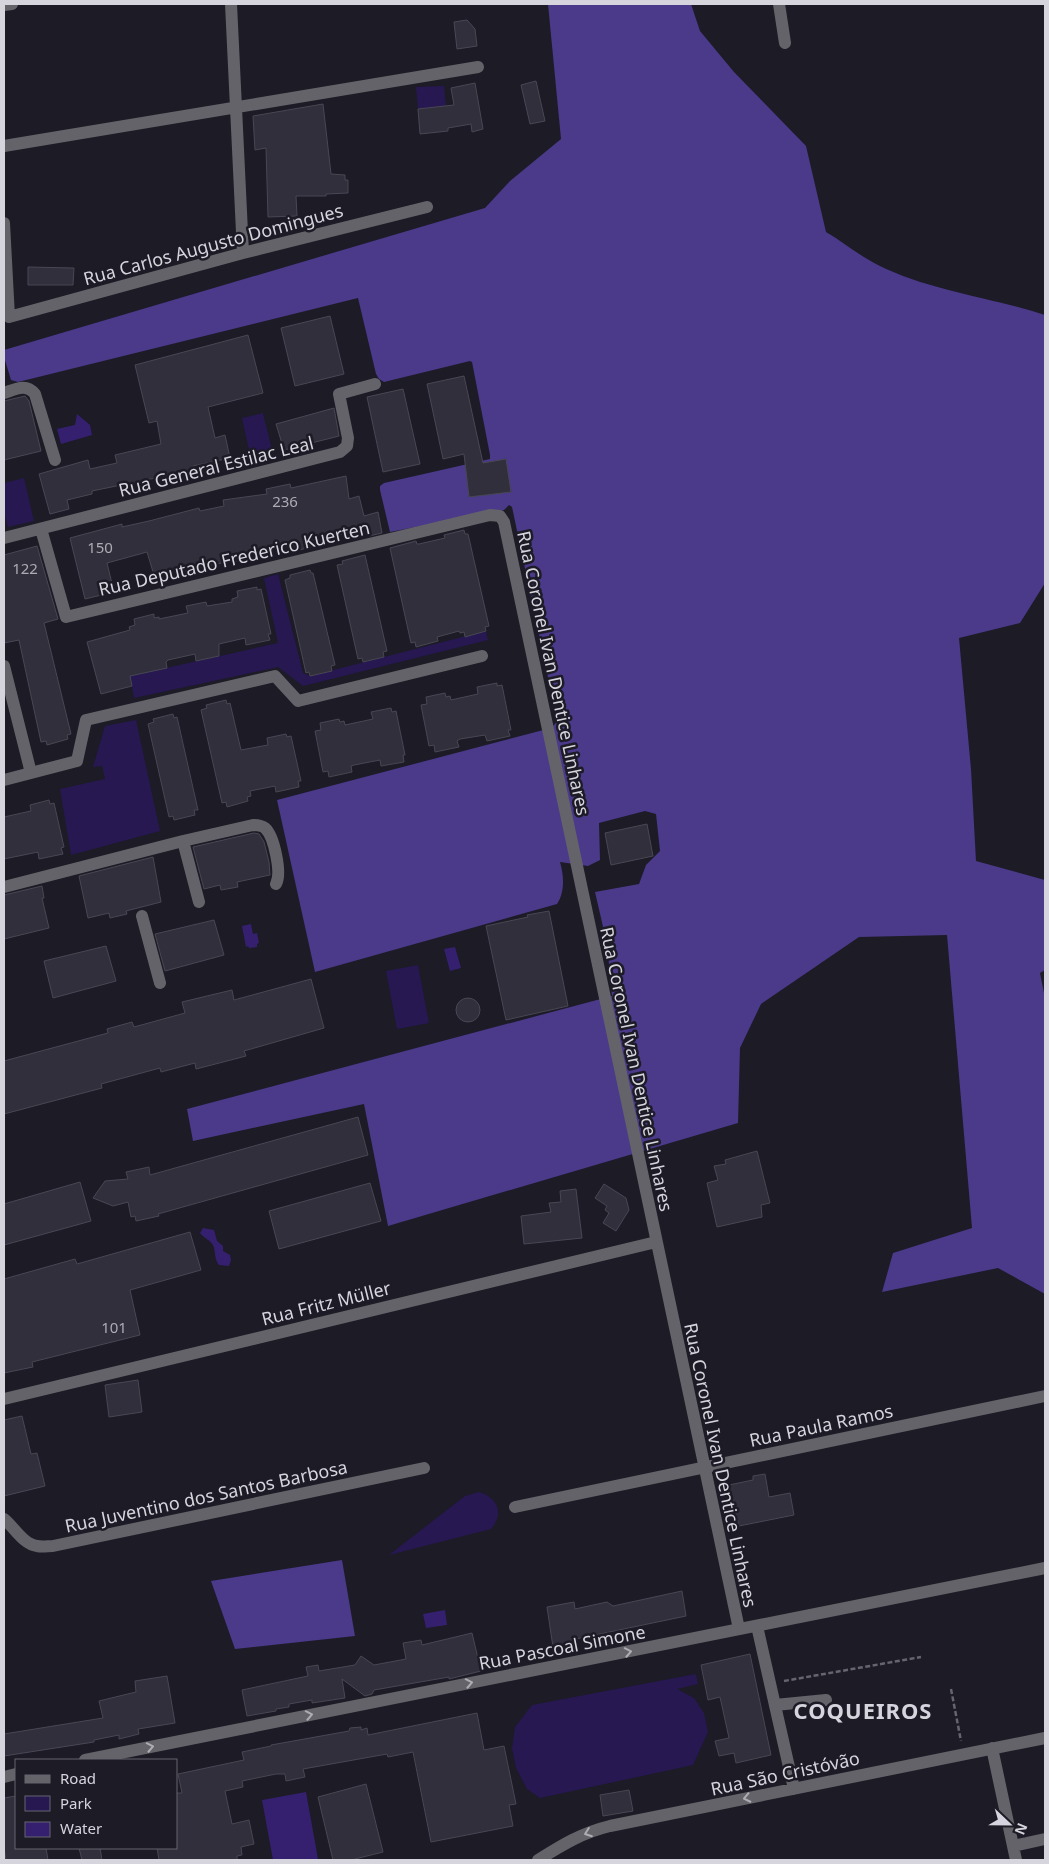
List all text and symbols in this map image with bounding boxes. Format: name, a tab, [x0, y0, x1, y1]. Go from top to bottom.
street label: Rua Carlos Augusto Domingues	[80, 198, 346, 290]
street label: Rua General Estilac Leal	[116, 430, 316, 502]
house number: 236	[272, 491, 298, 511]
street label: Rua Deputado Frederico Kuerten	[96, 515, 372, 601]
street label: Rua Coronel Ivan Dentice Linhares	[512, 528, 596, 818]
house number: 150	[87, 537, 113, 557]
house number: 122	[12, 558, 38, 578]
street label: Rua Coronel Ivan Dentice Linhares	[595, 924, 679, 1214]
street label: Rua Fritz Müller	[259, 1275, 394, 1331]
house number: 101	[101, 1317, 127, 1337]
street label: Rua Coronel Ivan Dentice Linhares	[679, 1320, 763, 1610]
street label: Rua Paula Ramos	[747, 1398, 895, 1452]
street label: Rua Juventino dos Santos Barbosa	[62, 1454, 350, 1538]
street label: Rua Pascoal Simone	[477, 1619, 647, 1675]
one-way arrow	[624, 1647, 633, 1657]
one-way arrow	[464, 1679, 473, 1689]
district label: COQUEIROS	[794, 1695, 932, 1725]
one-way arrow	[305, 1711, 314, 1721]
one-way arrow	[146, 1743, 155, 1753]
street label: Rua São Cristóvão	[708, 1745, 862, 1801]
legend	[15, 1759, 178, 1849]
text: Road	[60, 1768, 96, 1788]
text: Park	[60, 1793, 92, 1813]
one-way arrow	[742, 1793, 751, 1803]
north arrow	[984, 1799, 1034, 1849]
text: Water	[60, 1818, 102, 1838]
text: N	[1011, 1820, 1032, 1838]
one-way arrow	[584, 1827, 593, 1837]

